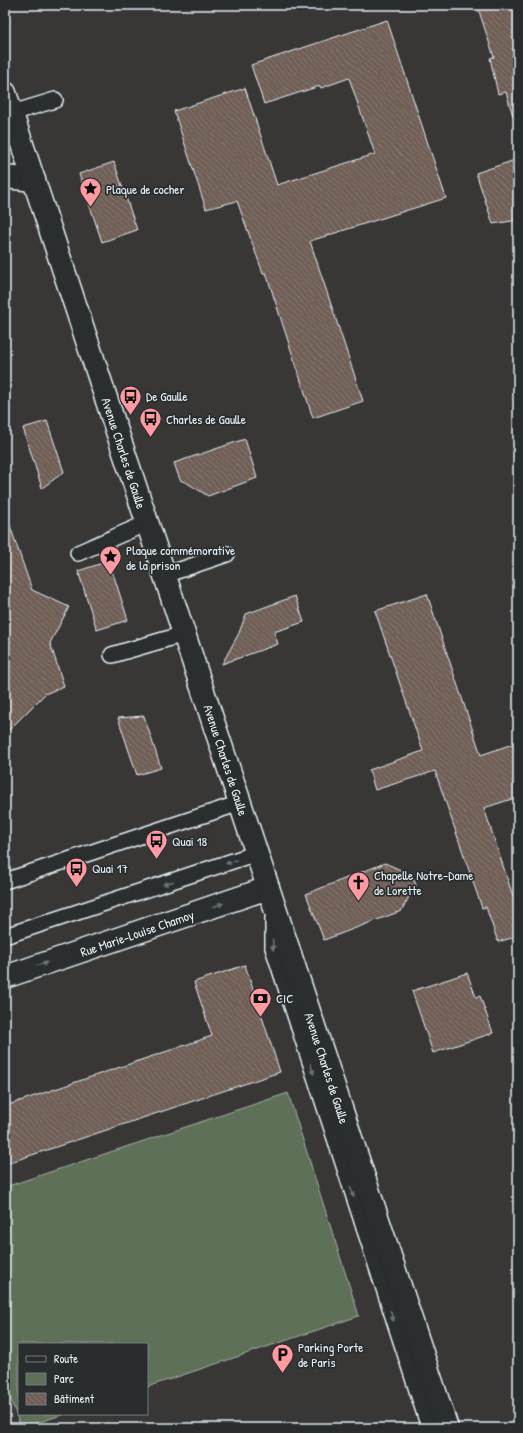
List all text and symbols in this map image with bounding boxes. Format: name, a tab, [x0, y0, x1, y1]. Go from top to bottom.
place icon: Plaque de cocher	[77, 176, 103, 209]
place label: Plaque de cocher	[106, 180, 184, 198]
bus stop icon: De Gaulle	[118, 383, 144, 416]
place label: De Gaulle	[146, 387, 188, 405]
street label: Avenue Charles de Gaulle	[98, 395, 150, 511]
bus stop icon: Charles de Gaulle	[137, 406, 163, 439]
place label: Charles de Gaulle	[166, 410, 246, 428]
place label: Plaque commémorative de la prison	[126, 541, 235, 574]
place icon: Plaque commémorative de la prison	[98, 544, 124, 577]
street label: Avenue Charles de Gaulle	[200, 702, 252, 818]
bus stop icon: Quai 18	[143, 828, 169, 861]
place label: Quai 18	[172, 832, 207, 850]
bus stop icon: Quai 17	[63, 855, 89, 888]
place label: Quai 17	[92, 859, 128, 877]
one-way arrow	[224, 859, 236, 865]
place label: Chapelle Notre-Dame de Lorette	[374, 866, 474, 899]
church icon: Chapelle Notre-Dame de Lorette	[345, 869, 371, 902]
one-way arrow	[162, 880, 174, 886]
one-way arrow	[213, 902, 225, 908]
street label: Rue Marie-Louise Chamoy	[78, 905, 197, 961]
one-way arrow	[270, 939, 277, 951]
one-way arrow	[36, 961, 48, 967]
bank icon: CIC	[248, 985, 274, 1018]
place label: CIC	[276, 989, 293, 1007]
street label: Avenue Charles de Gaulle	[301, 1010, 353, 1126]
one-way arrow	[309, 1063, 315, 1075]
one-way arrow	[349, 1187, 355, 1199]
one-way arrow	[390, 1310, 396, 1322]
place label: Parking Porte de Paris	[298, 1338, 363, 1371]
parking icon: Parking Porte de Paris	[269, 1341, 295, 1374]
legend	[18, 1343, 148, 1415]
text: Route	[54, 1350, 78, 1367]
text: Parc	[54, 1370, 74, 1387]
text: Bâtiment	[54, 1390, 95, 1407]

